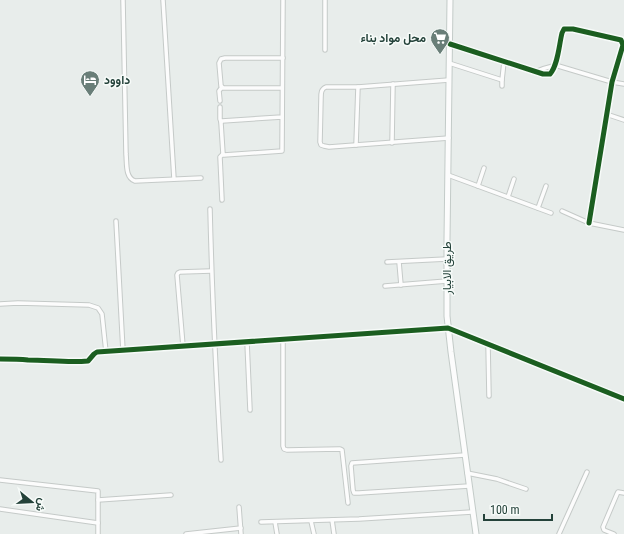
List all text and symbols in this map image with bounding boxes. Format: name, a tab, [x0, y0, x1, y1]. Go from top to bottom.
supermarket icon: محل مواد بناء	[429, 27, 451, 55]
place label: محل مواد بناء	[360, 31, 426, 46]
hotel icon: داوود	[79, 69, 101, 97]
place label: داوود	[104, 73, 130, 88]
street label: طريق الابيار	[440, 241, 455, 295]
north arrow	[12, 482, 52, 522]
scale bar	[484, 496, 552, 522]
text: ش	[33, 497, 49, 513]
text: 100 m	[490, 503, 520, 517]

